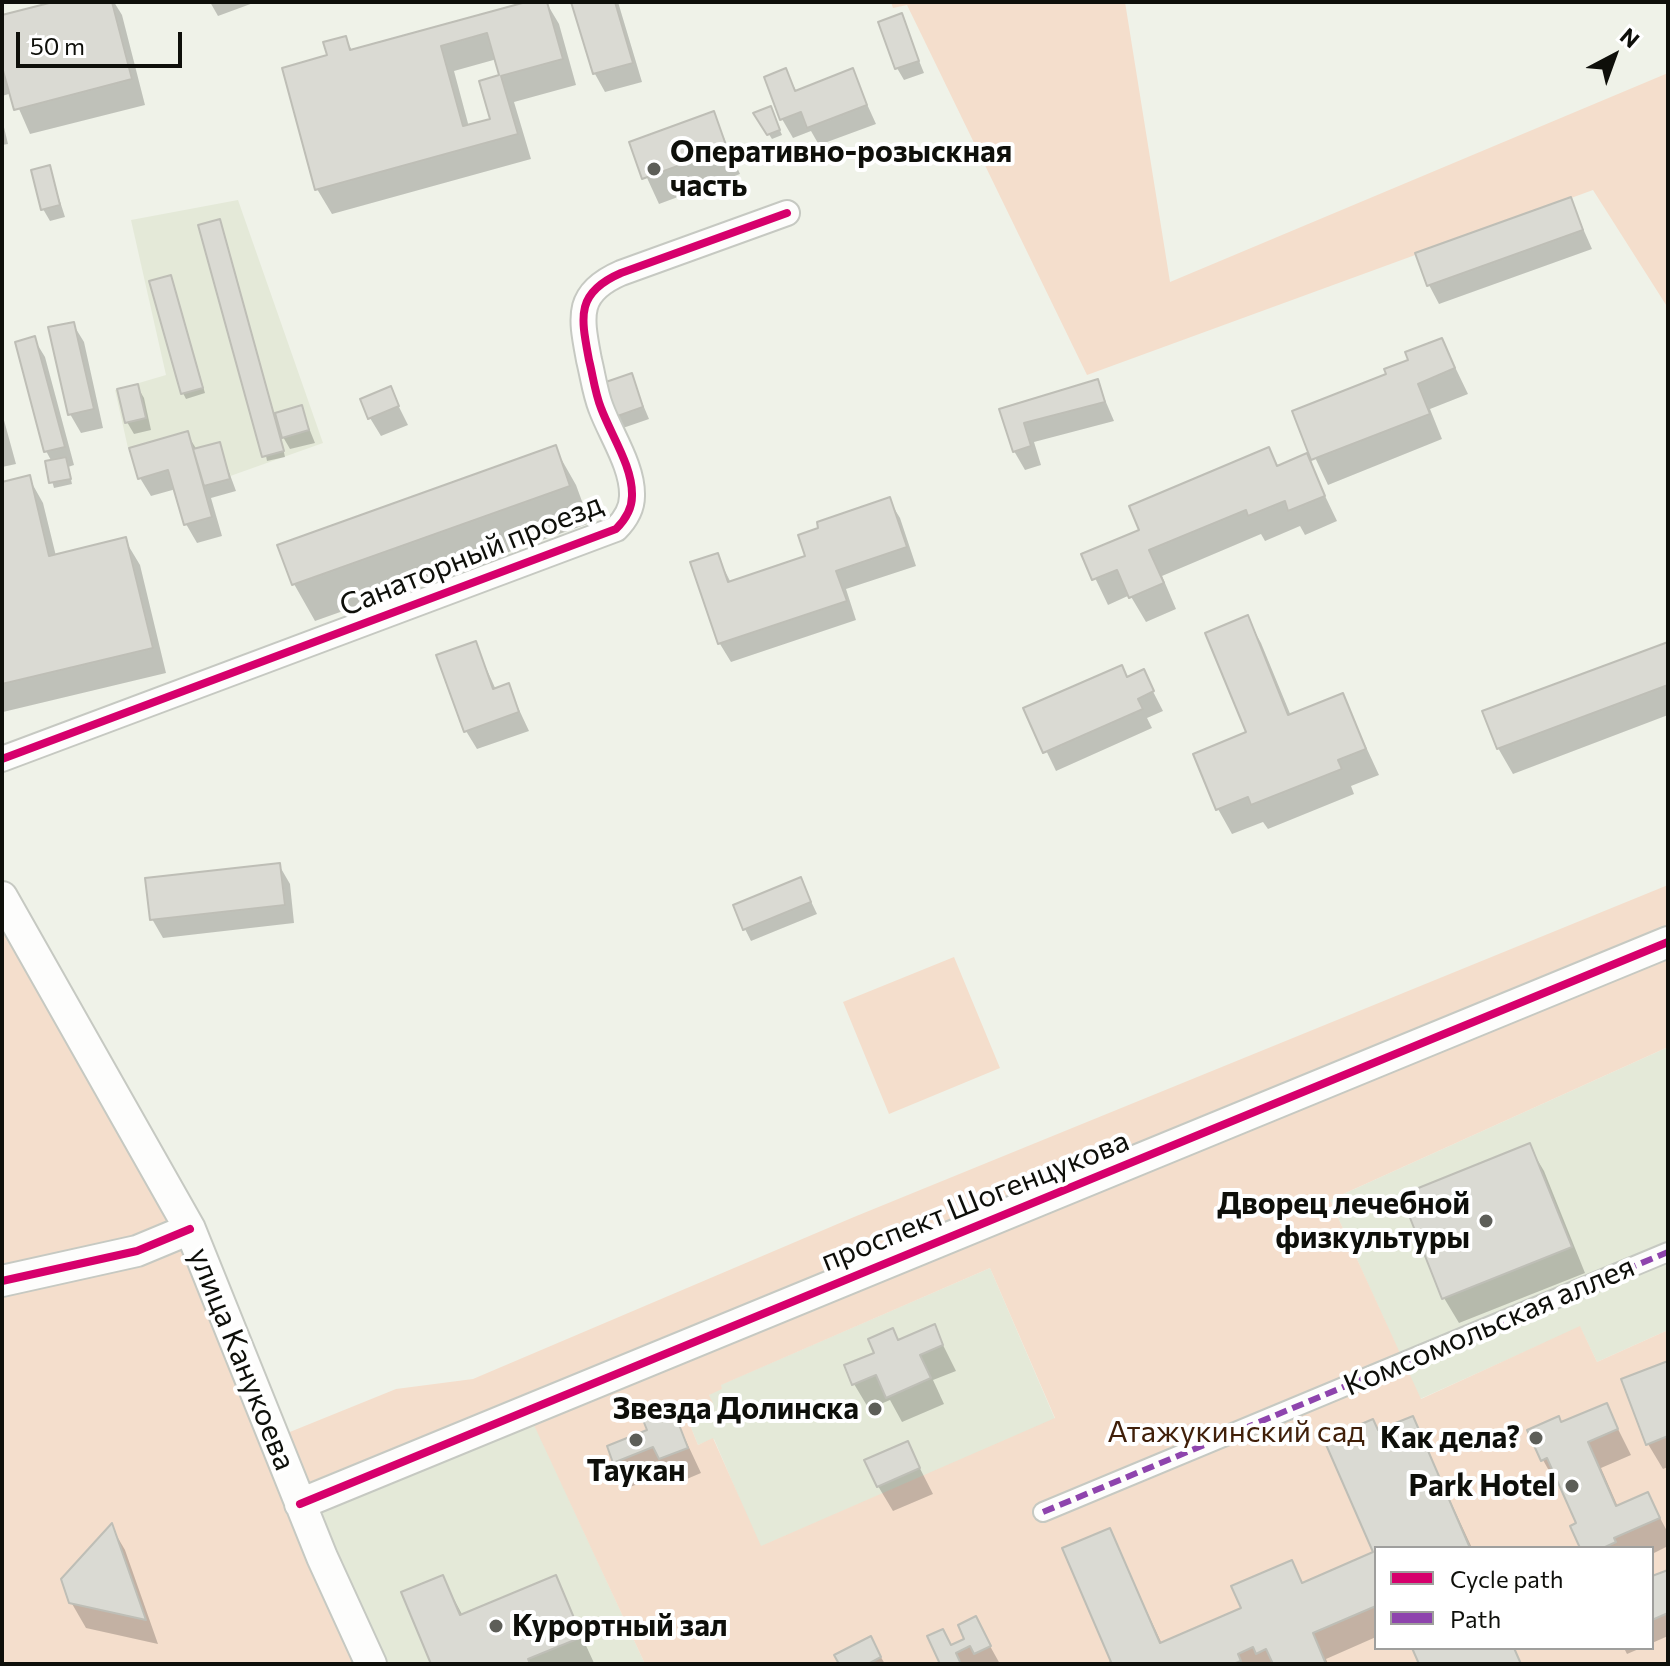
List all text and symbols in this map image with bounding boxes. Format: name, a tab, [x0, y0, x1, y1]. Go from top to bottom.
scale bar	[20, 16, 186, 66]
north arrow	[1574, 16, 1654, 96]
text: N	[1615, 22, 1645, 53]
text: 50 m	[30, 31, 85, 60]
place label: Оперативно-розыскная часть	[670, 134, 1012, 204]
marker: Оперативно-розыскная часть	[645, 160, 663, 178]
street label: Санаторный проезд	[334, 486, 608, 624]
street label: проспект Шогенцукова	[816, 1123, 1134, 1279]
place label: Дворец лечебной физкультуры	[1217, 1186, 1470, 1256]
marker: Дворец лечебной физкультуры	[1477, 1212, 1495, 1230]
street label: улица Канукоева	[181, 1243, 303, 1475]
street label: Комсомольская аллея	[1338, 1248, 1640, 1404]
place label: Звезда Долинска	[613, 1391, 859, 1427]
marker: Звезда Долинска	[866, 1400, 884, 1418]
park label: Атажукинский сад	[1107, 1414, 1365, 1450]
place label: Как дела?	[1380, 1420, 1520, 1456]
marker: Как дела?	[1527, 1429, 1545, 1447]
marker: Таукан	[627, 1431, 645, 1449]
place label: Таукан	[586, 1453, 686, 1489]
place label: Park Hotel	[1409, 1468, 1556, 1504]
marker: Park Hotel	[1563, 1477, 1581, 1495]
legend	[1374, 1546, 1654, 1650]
text: Cycle path	[1450, 1564, 1564, 1593]
text: Path	[1450, 1604, 1501, 1633]
place label: Курортный зал	[512, 1608, 728, 1644]
marker: Курортный зал	[487, 1617, 505, 1635]

